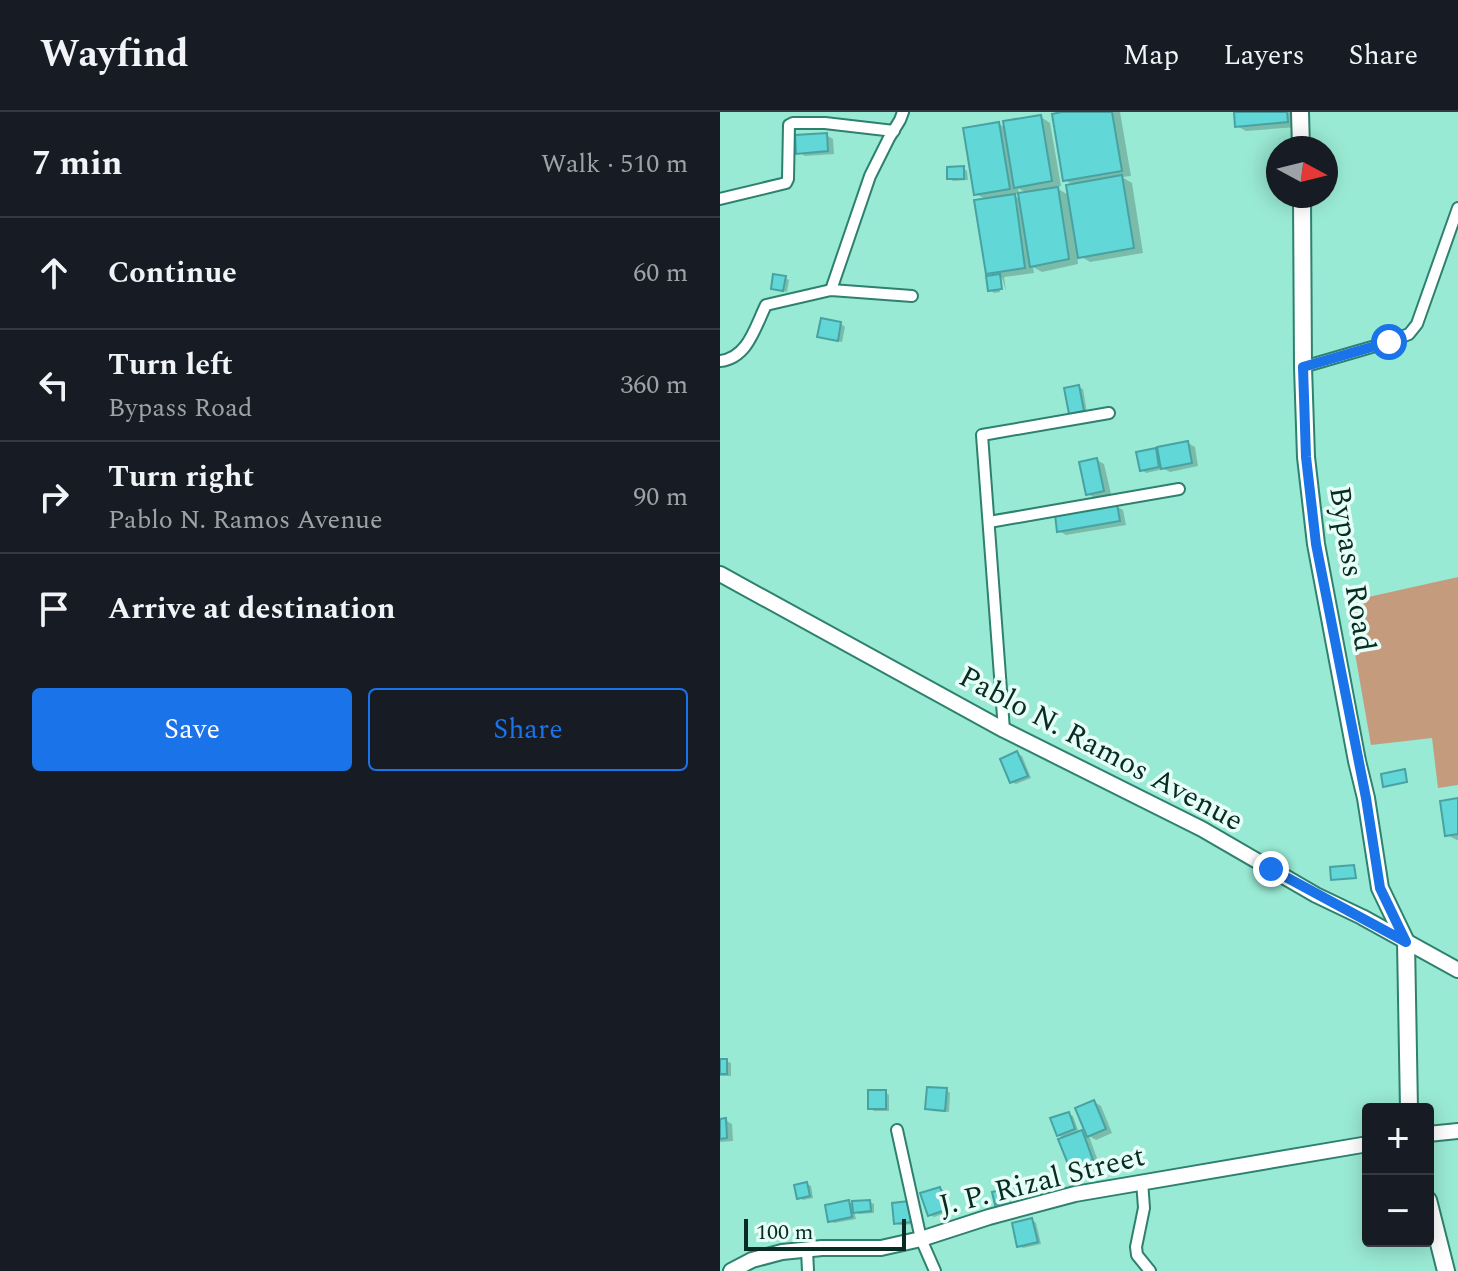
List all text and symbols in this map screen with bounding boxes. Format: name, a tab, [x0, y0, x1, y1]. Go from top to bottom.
text: Wayfind	[40, 26, 189, 84]
text: Map	[1123, 34, 1179, 77]
text: Layers	[1223, 34, 1305, 77]
text: Share	[1349, 34, 1418, 77]
north arrow	[1266, 136, 1338, 208]
text: 7 min	[32, 138, 122, 190]
text: Walk · 510 m	[541, 144, 688, 184]
text: Continue	[108, 250, 237, 296]
icon: ahead	[32, 251, 76, 295]
text: 60 m	[633, 253, 688, 293]
route start	[1371, 324, 1407, 360]
text: Turn left	[108, 342, 233, 388]
icon: left	[32, 363, 76, 407]
text: 360 m	[620, 365, 688, 405]
text: Bypass Road	[108, 388, 252, 428]
text: Turn right	[108, 454, 254, 500]
icon: right	[32, 475, 76, 519]
text: 90 m	[633, 477, 688, 517]
street label: Bypass Road	[1316, 483, 1388, 655]
text: Pablo N. Ramos Avenue	[108, 500, 383, 540]
text: Arrive at destination	[108, 586, 395, 632]
icon: arrive	[32, 587, 76, 631]
street label: Pablo N. Ramos Avenue	[950, 654, 1252, 844]
button: Save	[32, 688, 352, 771]
button: Share	[368, 688, 688, 771]
route end	[1253, 851, 1289, 887]
map controls	[1362, 1103, 1434, 1247]
button: +	[1362, 1103, 1434, 1175]
street label: J. P. Rizal Street	[934, 1133, 1150, 1229]
button: −	[1362, 1175, 1434, 1247]
scale bar	[744, 1215, 906, 1251]
text: 100 m	[756, 1216, 813, 1249]

